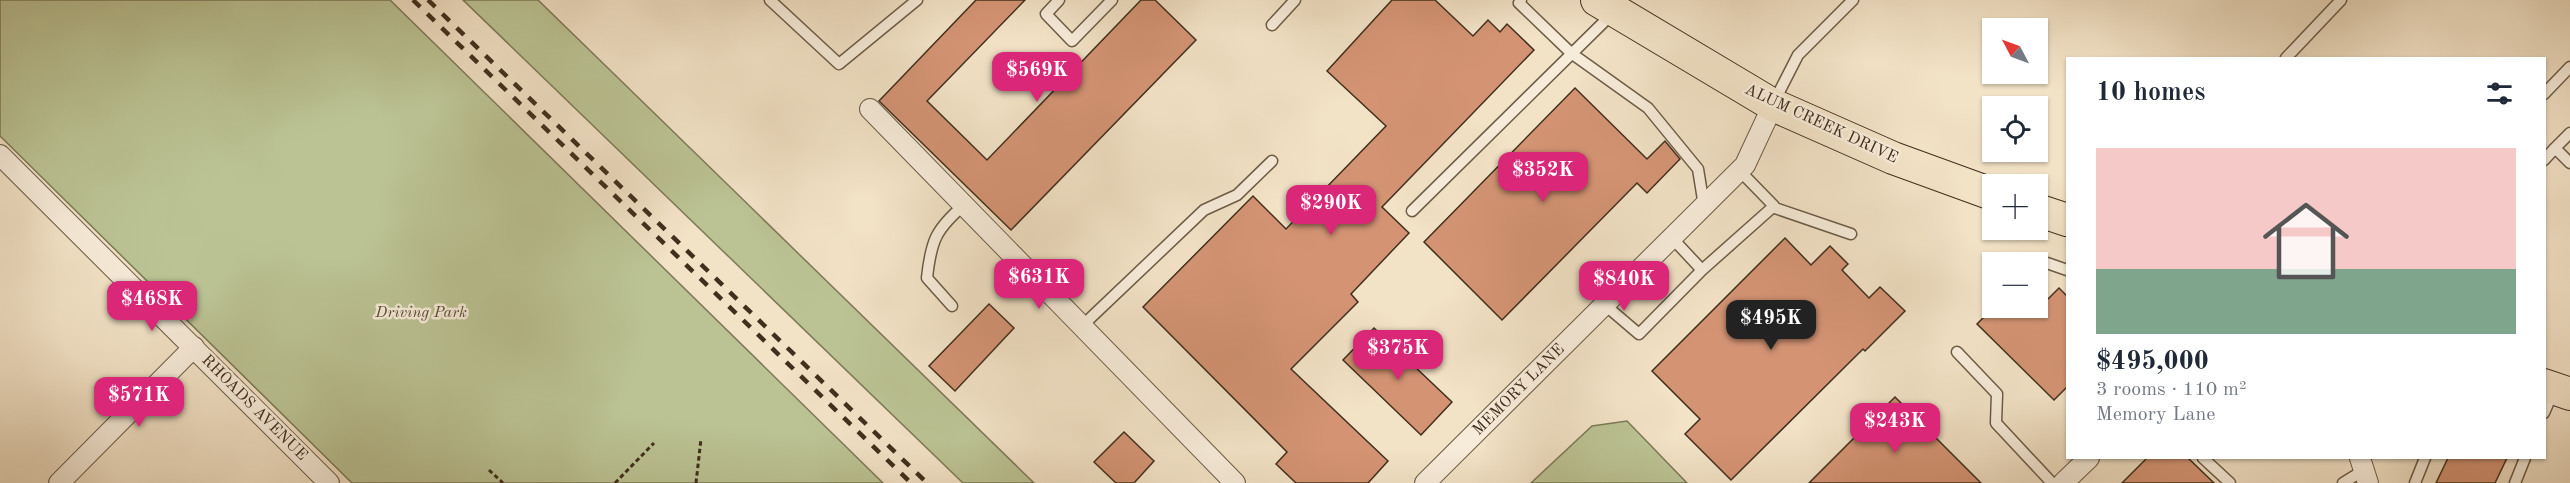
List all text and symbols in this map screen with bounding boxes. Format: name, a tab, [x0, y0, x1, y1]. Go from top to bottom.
north arrow	[1982, 18, 2048, 84]
map controls	[1982, 18, 2048, 318]
pin: $569K	[995, 52, 1079, 103]
text: $569K	[1006, 61, 1068, 81]
icon: filters	[2483, 77, 2516, 110]
text: 10 homes	[2096, 80, 2205, 106]
street label: ALUM CREEK DRIVE	[1742, 81, 1900, 167]
button: locate	[1982, 96, 2048, 162]
pin: $352K	[1501, 152, 1585, 203]
text: $352K	[1512, 161, 1574, 181]
button: +	[1982, 174, 2048, 240]
pin: $290K	[1289, 185, 1373, 236]
icon: home	[2252, 187, 2360, 295]
text: $290K	[1300, 194, 1362, 214]
button: −	[1982, 252, 2048, 318]
pin: $631K	[997, 259, 1081, 310]
pin: $840K	[1582, 261, 1666, 312]
text: $631K	[1008, 268, 1070, 288]
text: $840K	[1593, 270, 1655, 290]
pin: $468K	[110, 281, 194, 332]
text: $468K	[121, 290, 183, 310]
pin: $495K	[1729, 300, 1813, 351]
park label: Driving Park	[374, 305, 467, 321]
text: $495K	[1740, 309, 1802, 329]
pin: $375K	[1356, 330, 1440, 381]
text: $375K	[1367, 339, 1429, 359]
street label: MEMORY LANE	[1470, 341, 1568, 439]
text: $495,000	[2096, 349, 2209, 375]
street label: RHOADS AVENUE	[198, 352, 310, 464]
pin: $571K	[97, 377, 181, 428]
text: 3 rooms · 110 m²	[2096, 380, 2246, 400]
text: $571K	[108, 386, 170, 406]
pin: $243K	[1853, 403, 1937, 454]
text: Memory Lane	[2096, 405, 2215, 425]
text: $243K	[1864, 412, 1926, 432]

